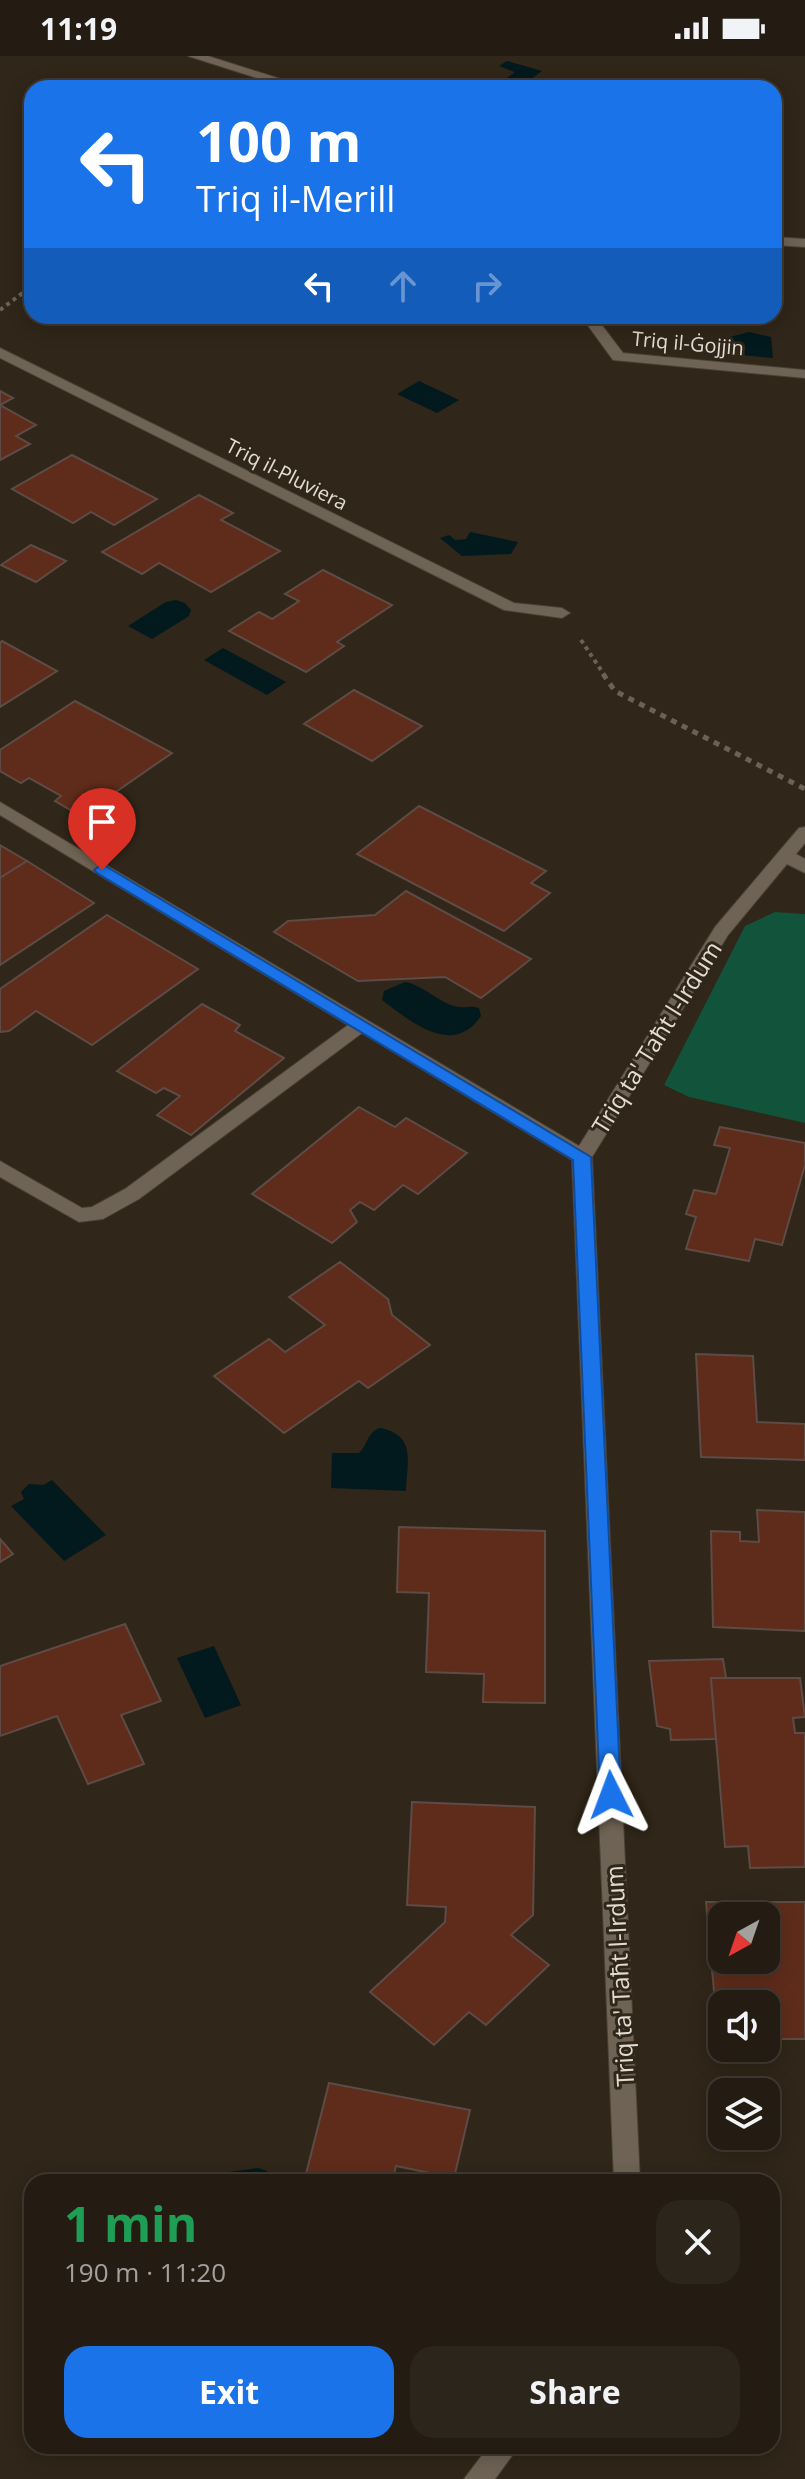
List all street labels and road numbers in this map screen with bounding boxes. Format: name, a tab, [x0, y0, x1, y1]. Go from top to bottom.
street label: Triq il-Ġojjin	[631, 325, 745, 361]
street label: Triq il-Pluviera	[222, 432, 352, 516]
street label: Triq ta' Taħt l-Irdum	[583, 934, 729, 1140]
street label: Triq ta' Taħt l-Irdum	[597, 1865, 641, 2087]

